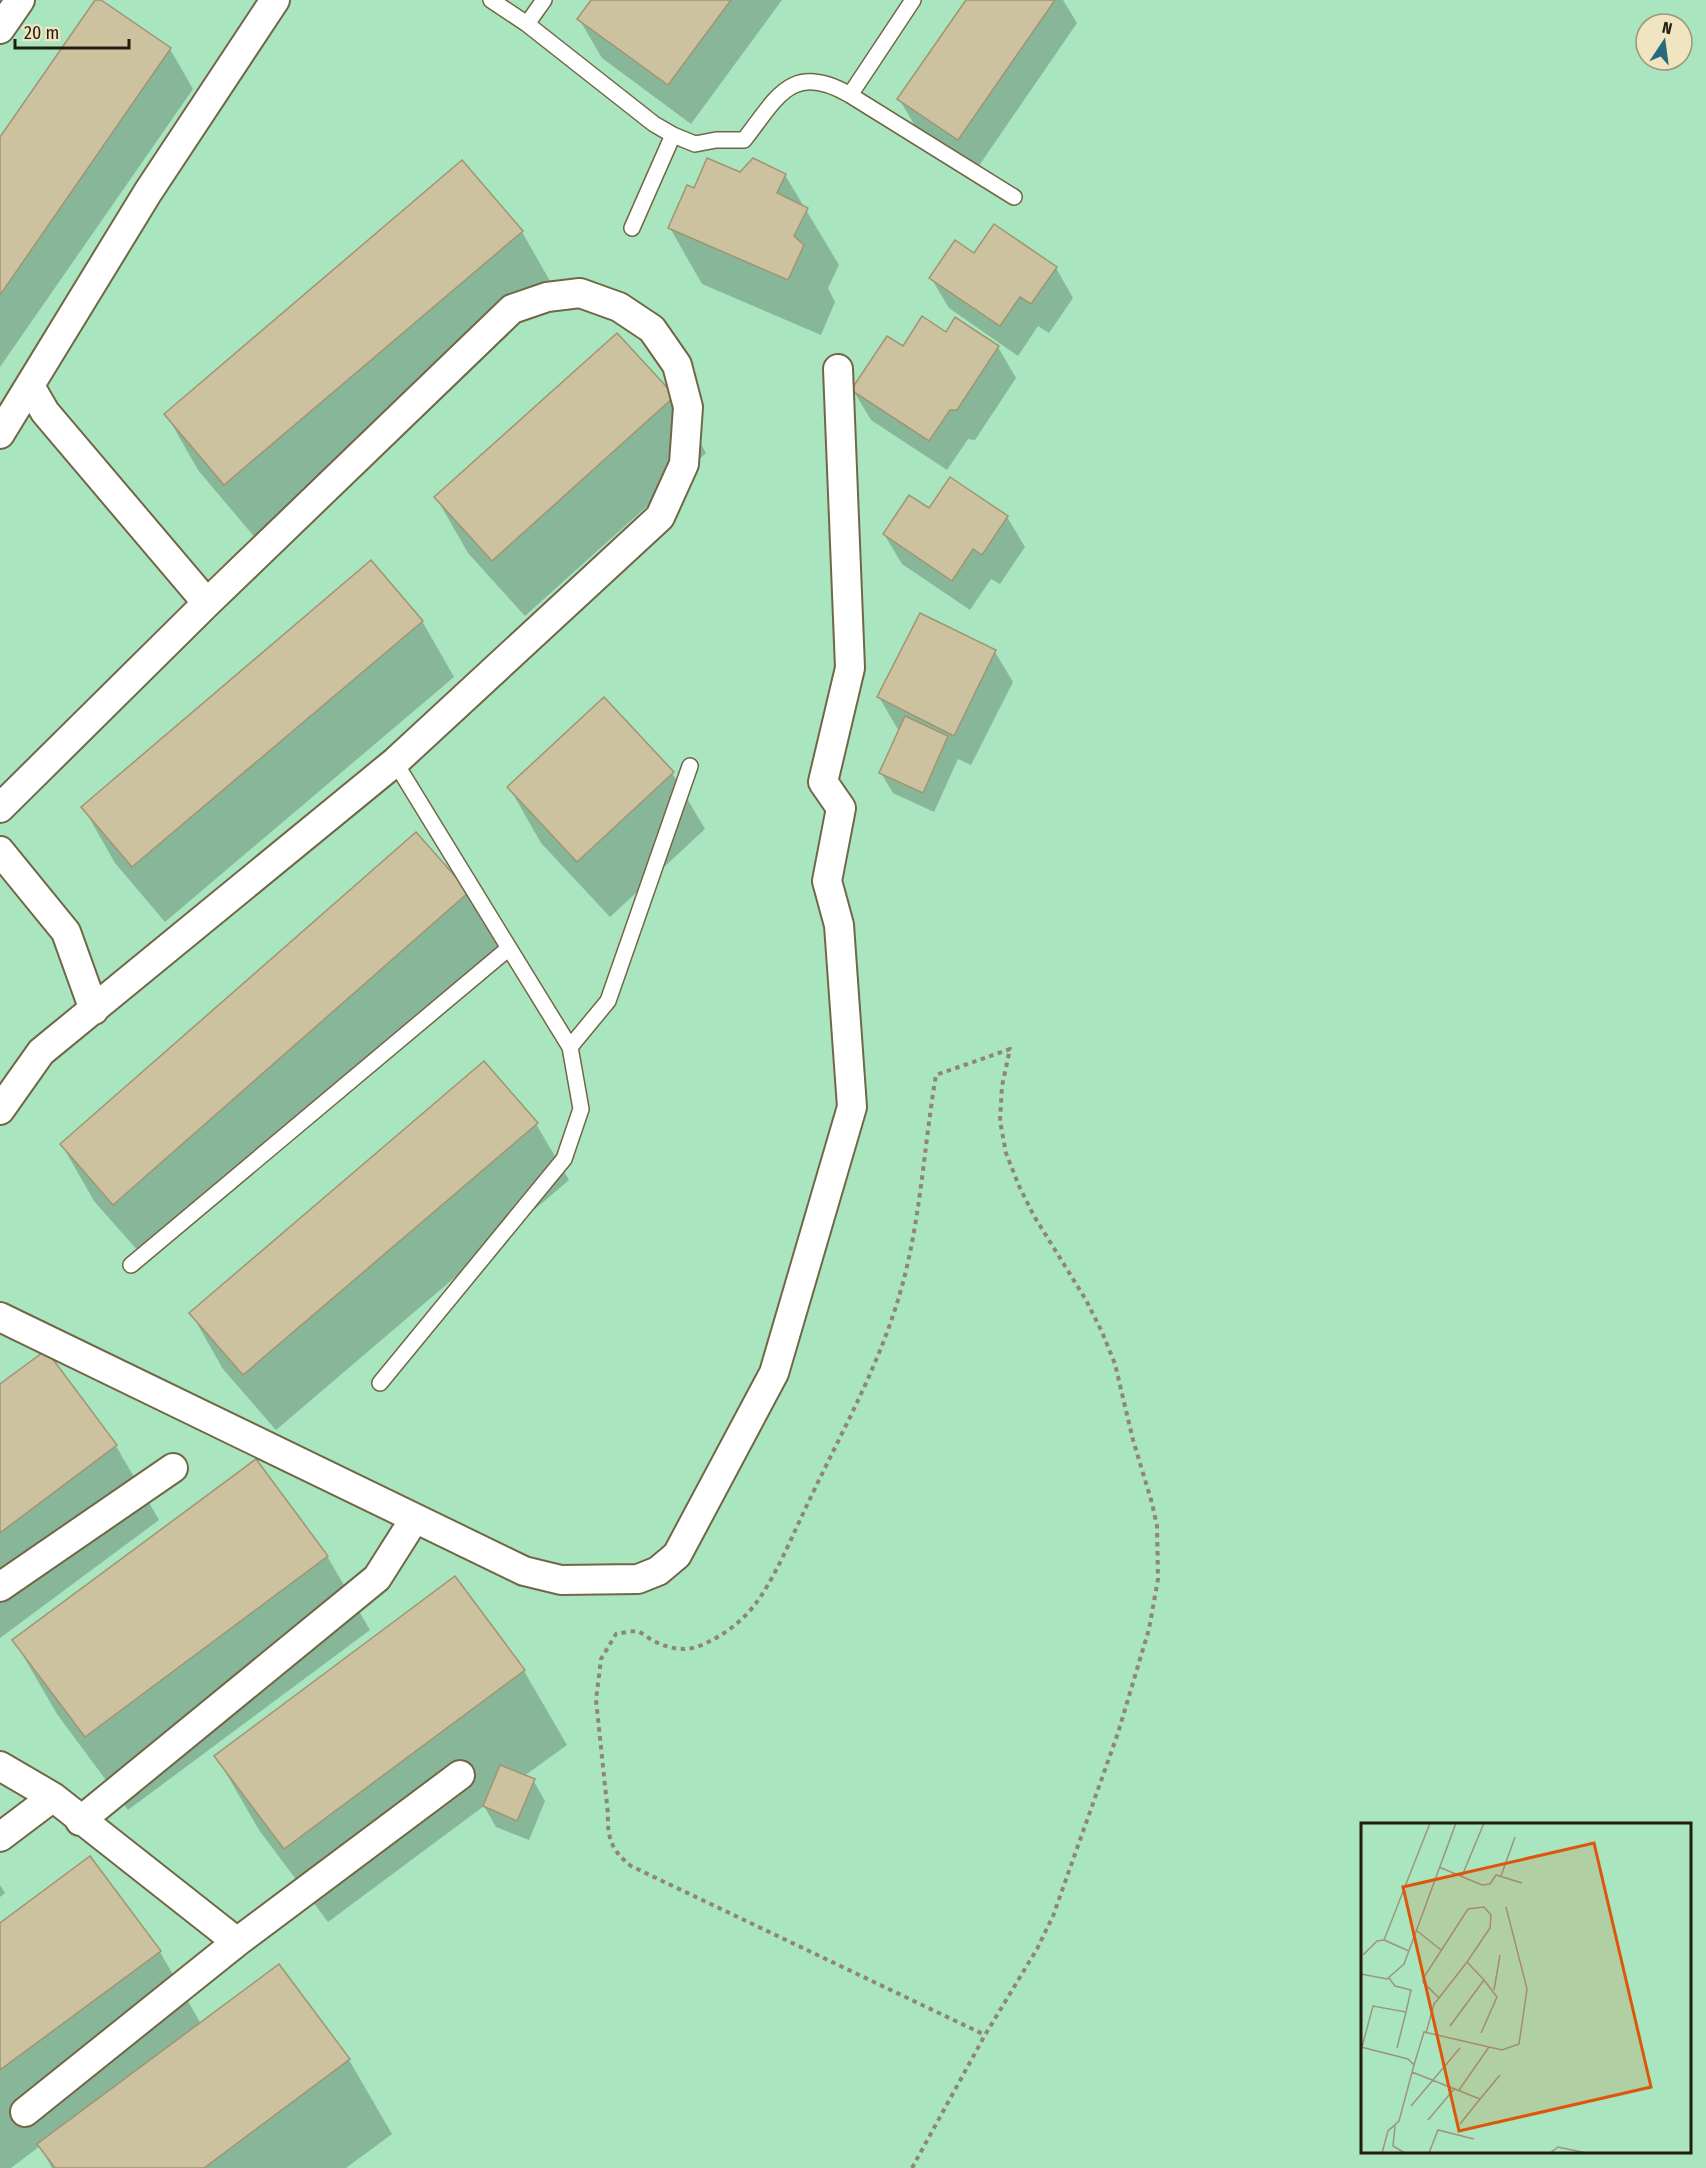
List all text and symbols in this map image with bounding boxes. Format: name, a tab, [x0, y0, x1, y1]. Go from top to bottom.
scale bar	[15, 12, 129, 50]
north arrow	[1634, 12, 1694, 72]
text: N	[1660, 18, 1674, 38]
text: 20 m	[24, 22, 59, 44]
inset map	[1361, 1823, 1691, 2153]

